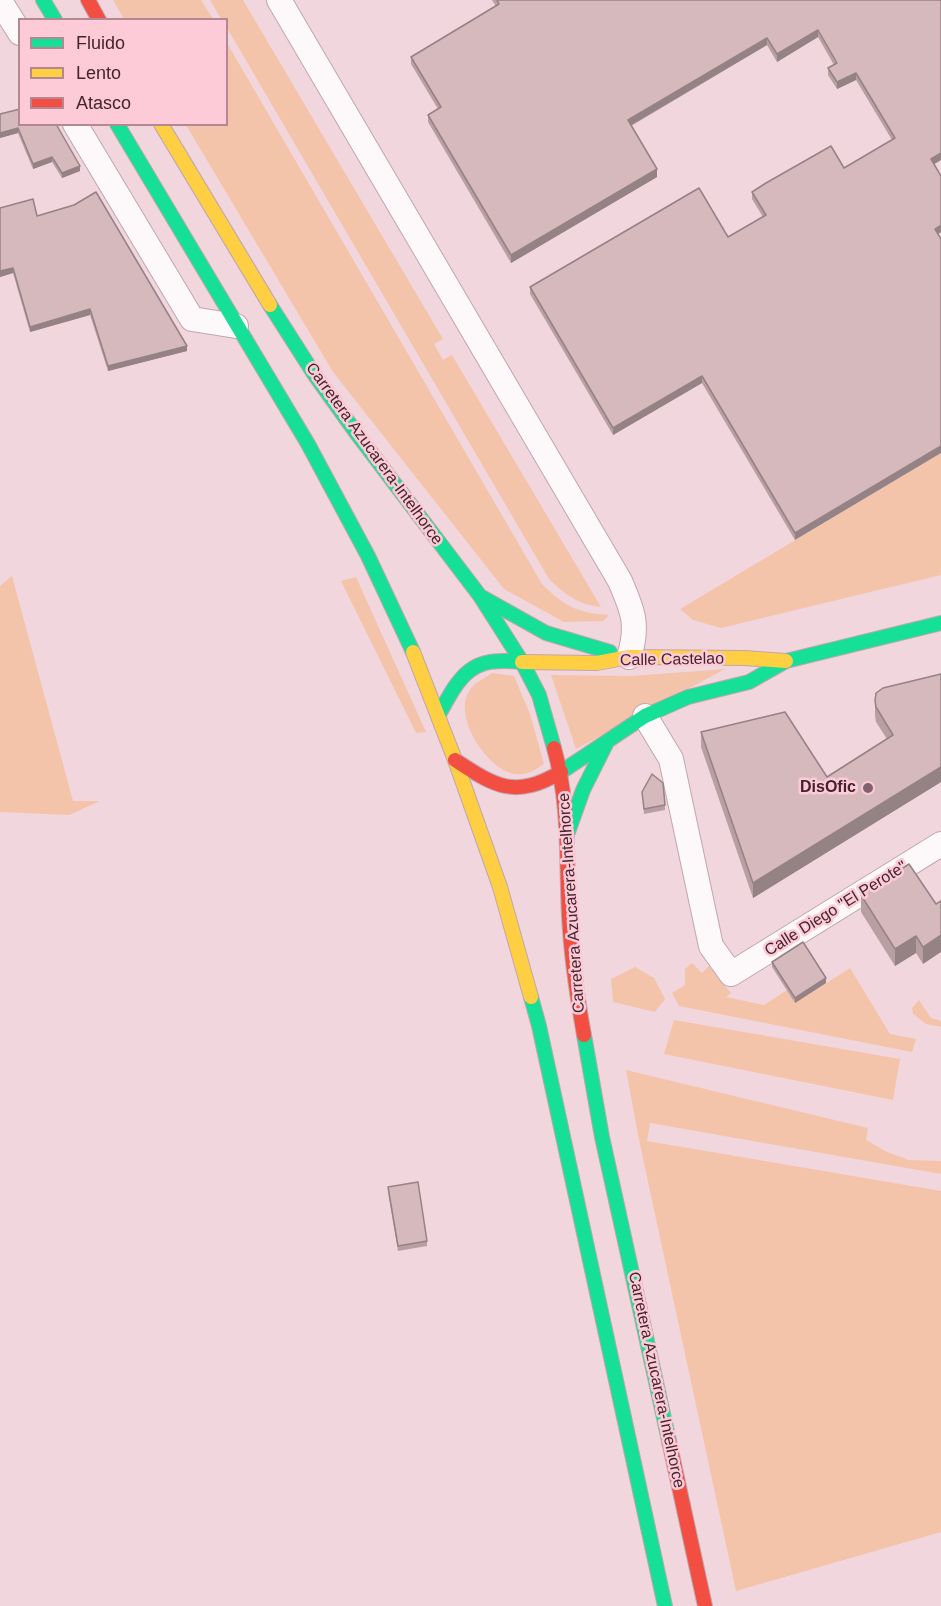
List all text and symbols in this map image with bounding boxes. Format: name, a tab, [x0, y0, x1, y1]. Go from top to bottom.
legend	[18, 18, 228, 126]
text: Fluido	[76, 33, 125, 53]
text: Lento	[76, 63, 121, 83]
text: Atasco	[76, 93, 131, 113]
street label: Carretera Azucarera-Intelhorce	[301, 359, 447, 549]
street label: Calle Castelao	[620, 649, 724, 671]
place label: DisOfic	[800, 778, 856, 798]
marker: DisOfic	[861, 781, 875, 795]
street label: Carretera Azucarera-Intelhorce	[555, 792, 589, 1014]
street label: Calle Diego "El Perote"	[761, 857, 911, 961]
street label: Carretera Azucarera-Intelhorce	[624, 1270, 688, 1490]

